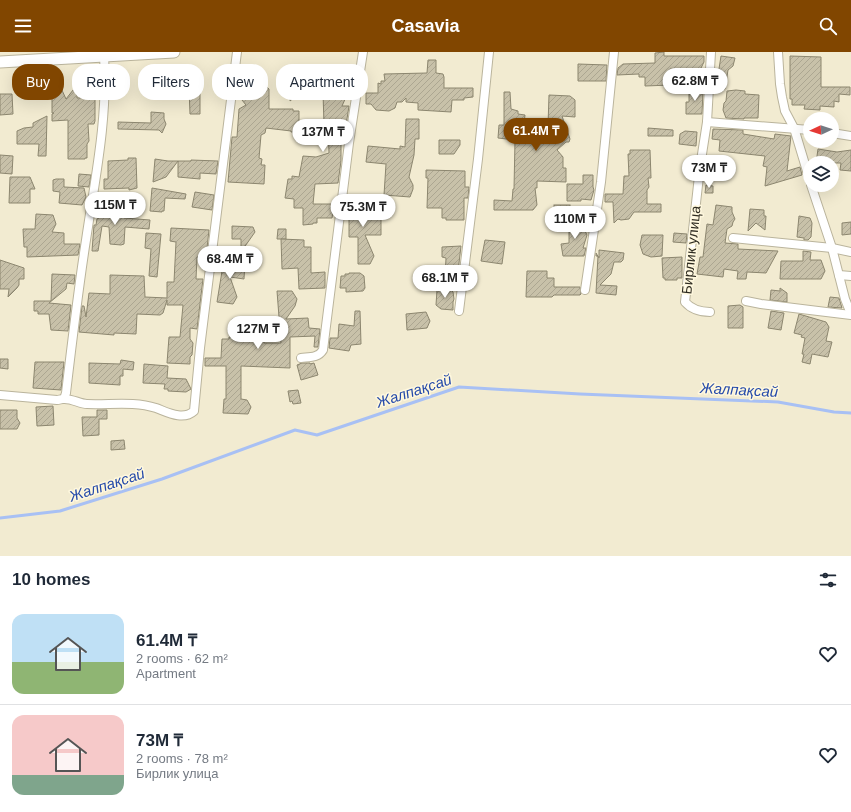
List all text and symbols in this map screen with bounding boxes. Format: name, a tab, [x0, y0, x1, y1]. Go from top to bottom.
icon: menu	[12, 15, 34, 37]
icon: search	[817, 15, 839, 37]
text: Casavia	[391, 16, 460, 36]
chip: Buy	[12, 64, 64, 100]
chip: Rent	[72, 64, 130, 100]
chip: Filters	[138, 64, 204, 100]
chip: New	[212, 64, 268, 100]
chip: Apartment	[276, 64, 368, 100]
pin: 62.8M ₸	[658, 68, 732, 102]
text: 62.8M ₸	[672, 73, 718, 88]
north arrow	[803, 112, 839, 148]
map controls	[803, 112, 839, 192]
pin: 61.4M ₸	[499, 118, 573, 152]
pin: 137M ₸	[290, 119, 356, 153]
text: 61.4M ₸	[513, 123, 559, 138]
text: 137M ₸	[301, 124, 345, 139]
pin: 73M ₸	[681, 155, 737, 189]
button: layers	[803, 156, 839, 192]
text: 73M ₸	[691, 160, 727, 175]
pin: 115M ₸	[82, 192, 148, 226]
pin: 75.3M ₸	[326, 194, 400, 228]
text: 115M ₸	[94, 197, 136, 212]
text: 75.3M ₸	[340, 199, 386, 214]
street label: Бирлик улица	[678, 205, 704, 295]
pin: 110M ₸	[542, 206, 608, 240]
text: 110M ₸	[554, 211, 596, 226]
pin: 68.4M ₸	[193, 246, 267, 280]
text: 68.4M ₸	[207, 251, 253, 266]
pin: 68.1M ₸	[408, 265, 482, 299]
text: 68.1M ₸	[422, 270, 468, 285]
pin: 127M ₸	[225, 316, 291, 350]
text: 127M ₸	[236, 321, 280, 336]
water label: Жалпақсай	[373, 370, 454, 411]
water label: Жалпақсай	[699, 379, 779, 400]
water label: Жалпақсай	[66, 464, 147, 505]
icon: filters	[817, 569, 839, 591]
text: 10 homes	[12, 570, 90, 589]
icon: home	[44, 630, 92, 678]
text: 61.4M ₸	[136, 631, 197, 650]
icon: heart	[817, 643, 839, 665]
text: 2 rooms · 62 m²	[136, 651, 228, 666]
text: Apartment	[136, 666, 196, 681]
icon: home	[44, 731, 92, 779]
text: 73M ₸	[136, 731, 183, 750]
icon: heart	[817, 744, 839, 766]
text: 2 rooms · 78 m²	[136, 751, 228, 766]
text: Бирлик улица	[136, 766, 218, 781]

